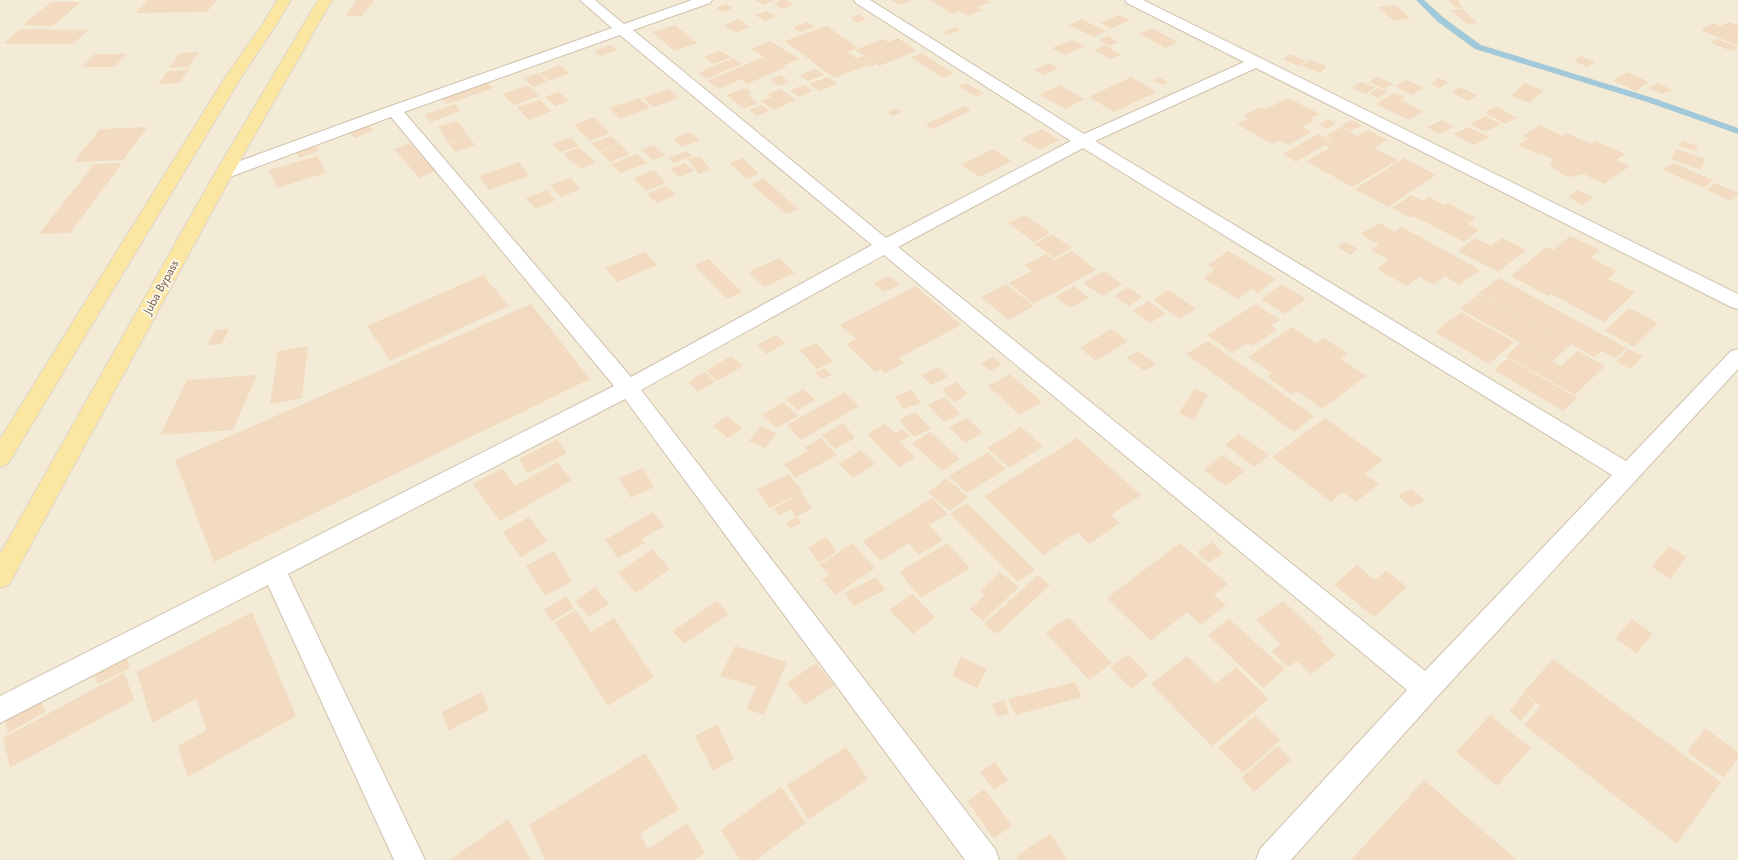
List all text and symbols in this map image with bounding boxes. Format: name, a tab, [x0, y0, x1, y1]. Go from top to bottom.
street label: Juba Bypass	[138, 256, 183, 319]

